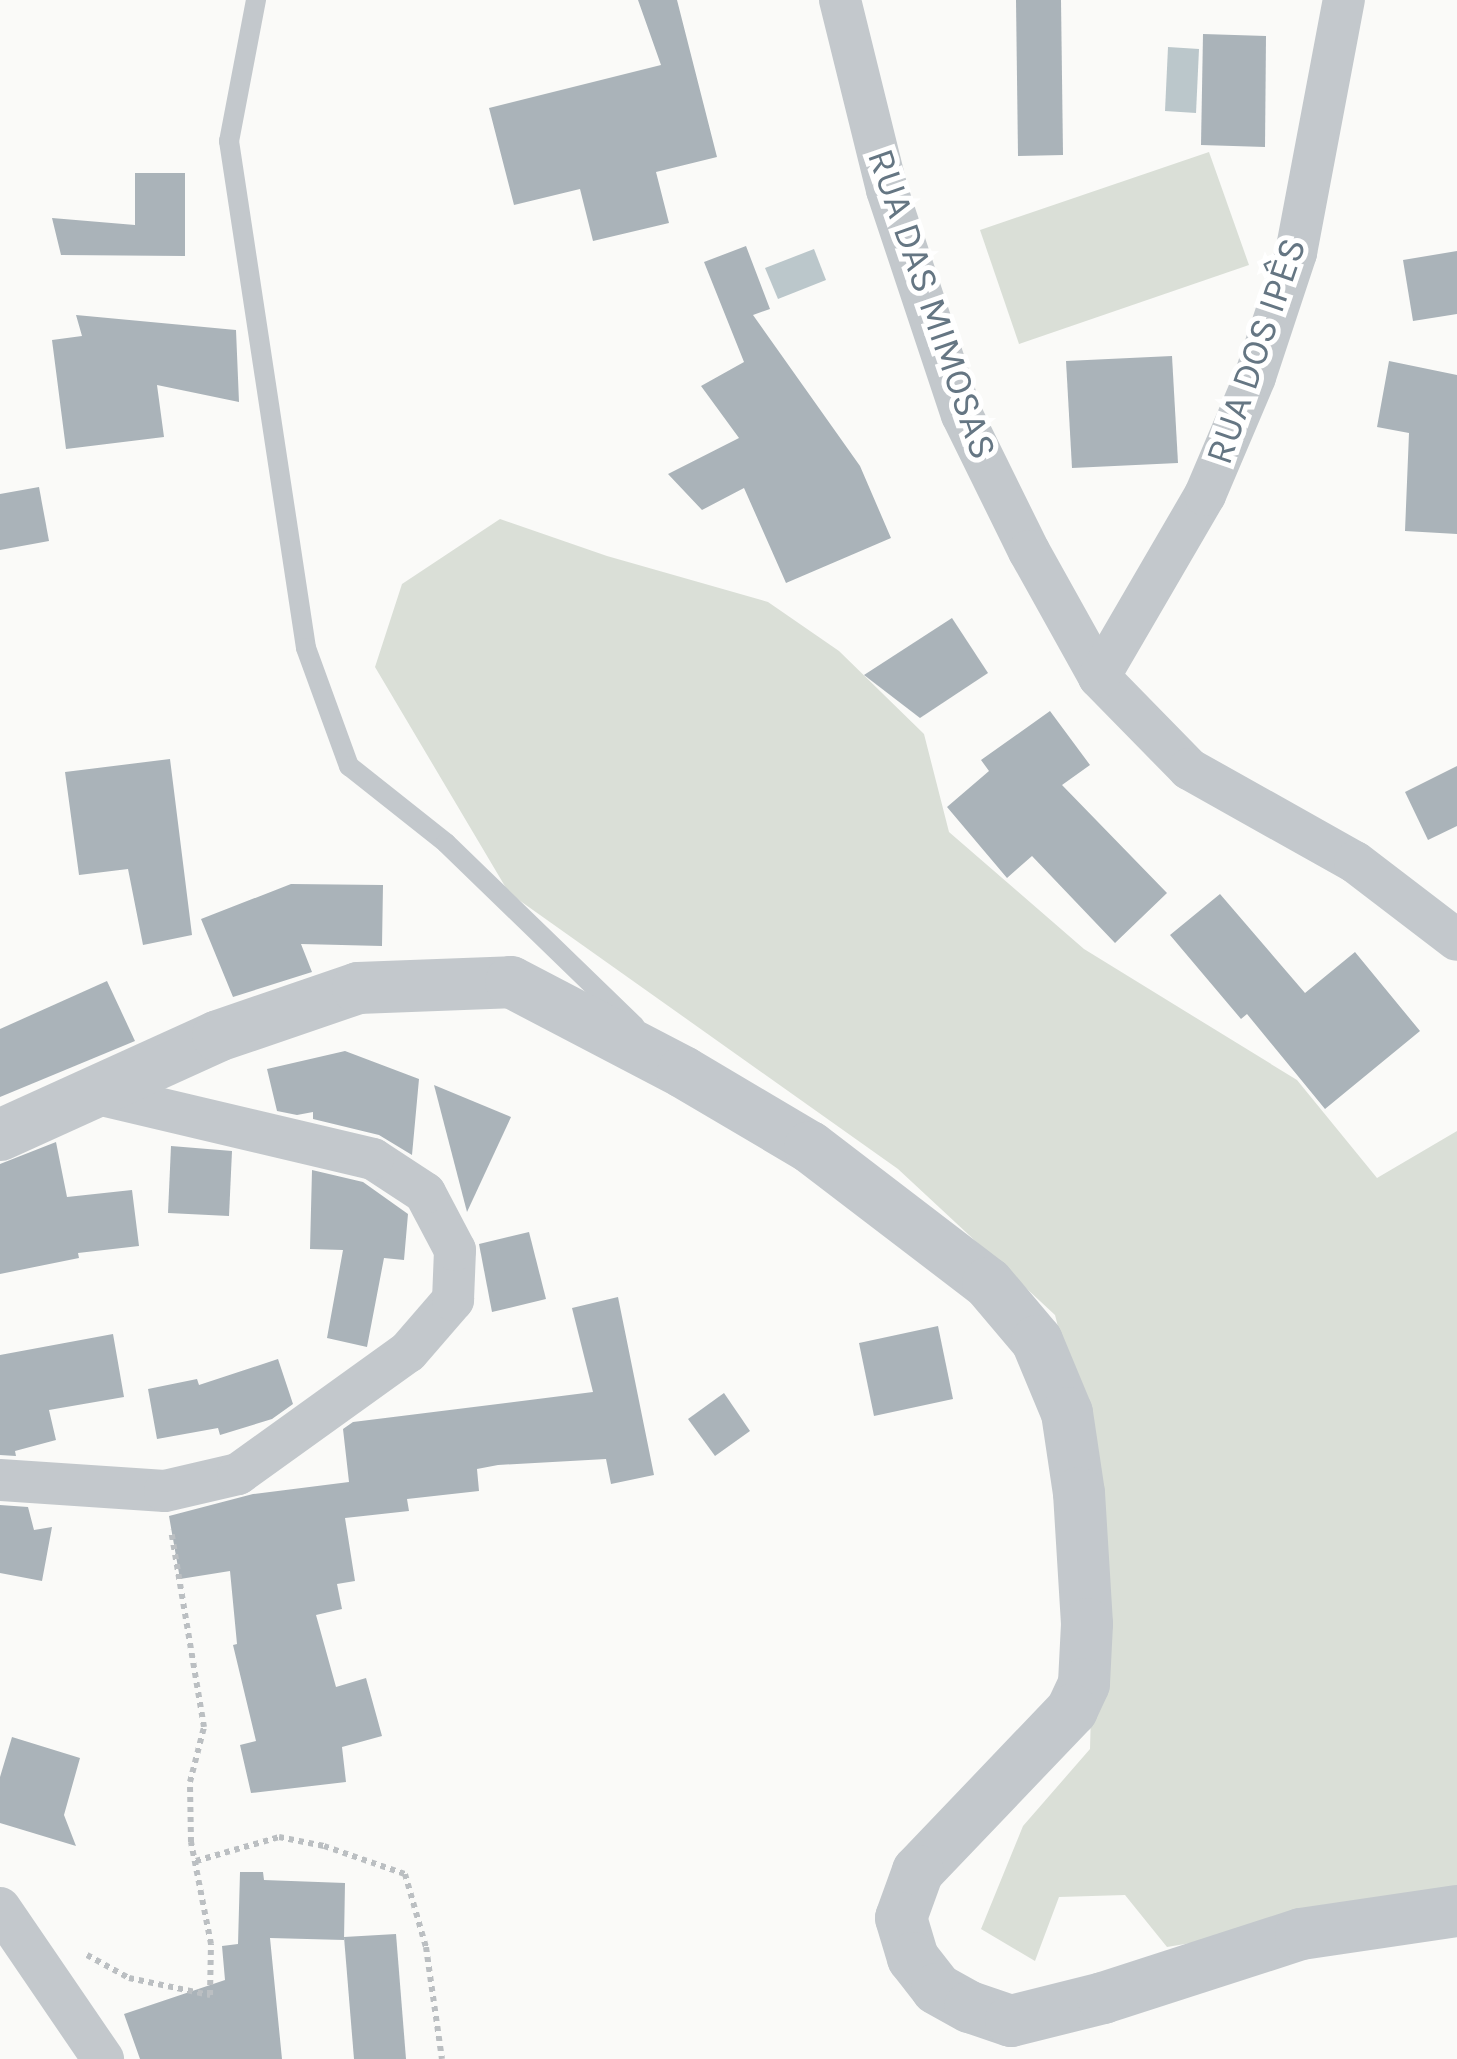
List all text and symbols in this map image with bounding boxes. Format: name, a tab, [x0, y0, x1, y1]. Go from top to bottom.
street label: RUA DAS MIMOSAS	[858, 143, 1006, 465]
street label: RUA DOS IPÊS	[1196, 232, 1316, 470]

